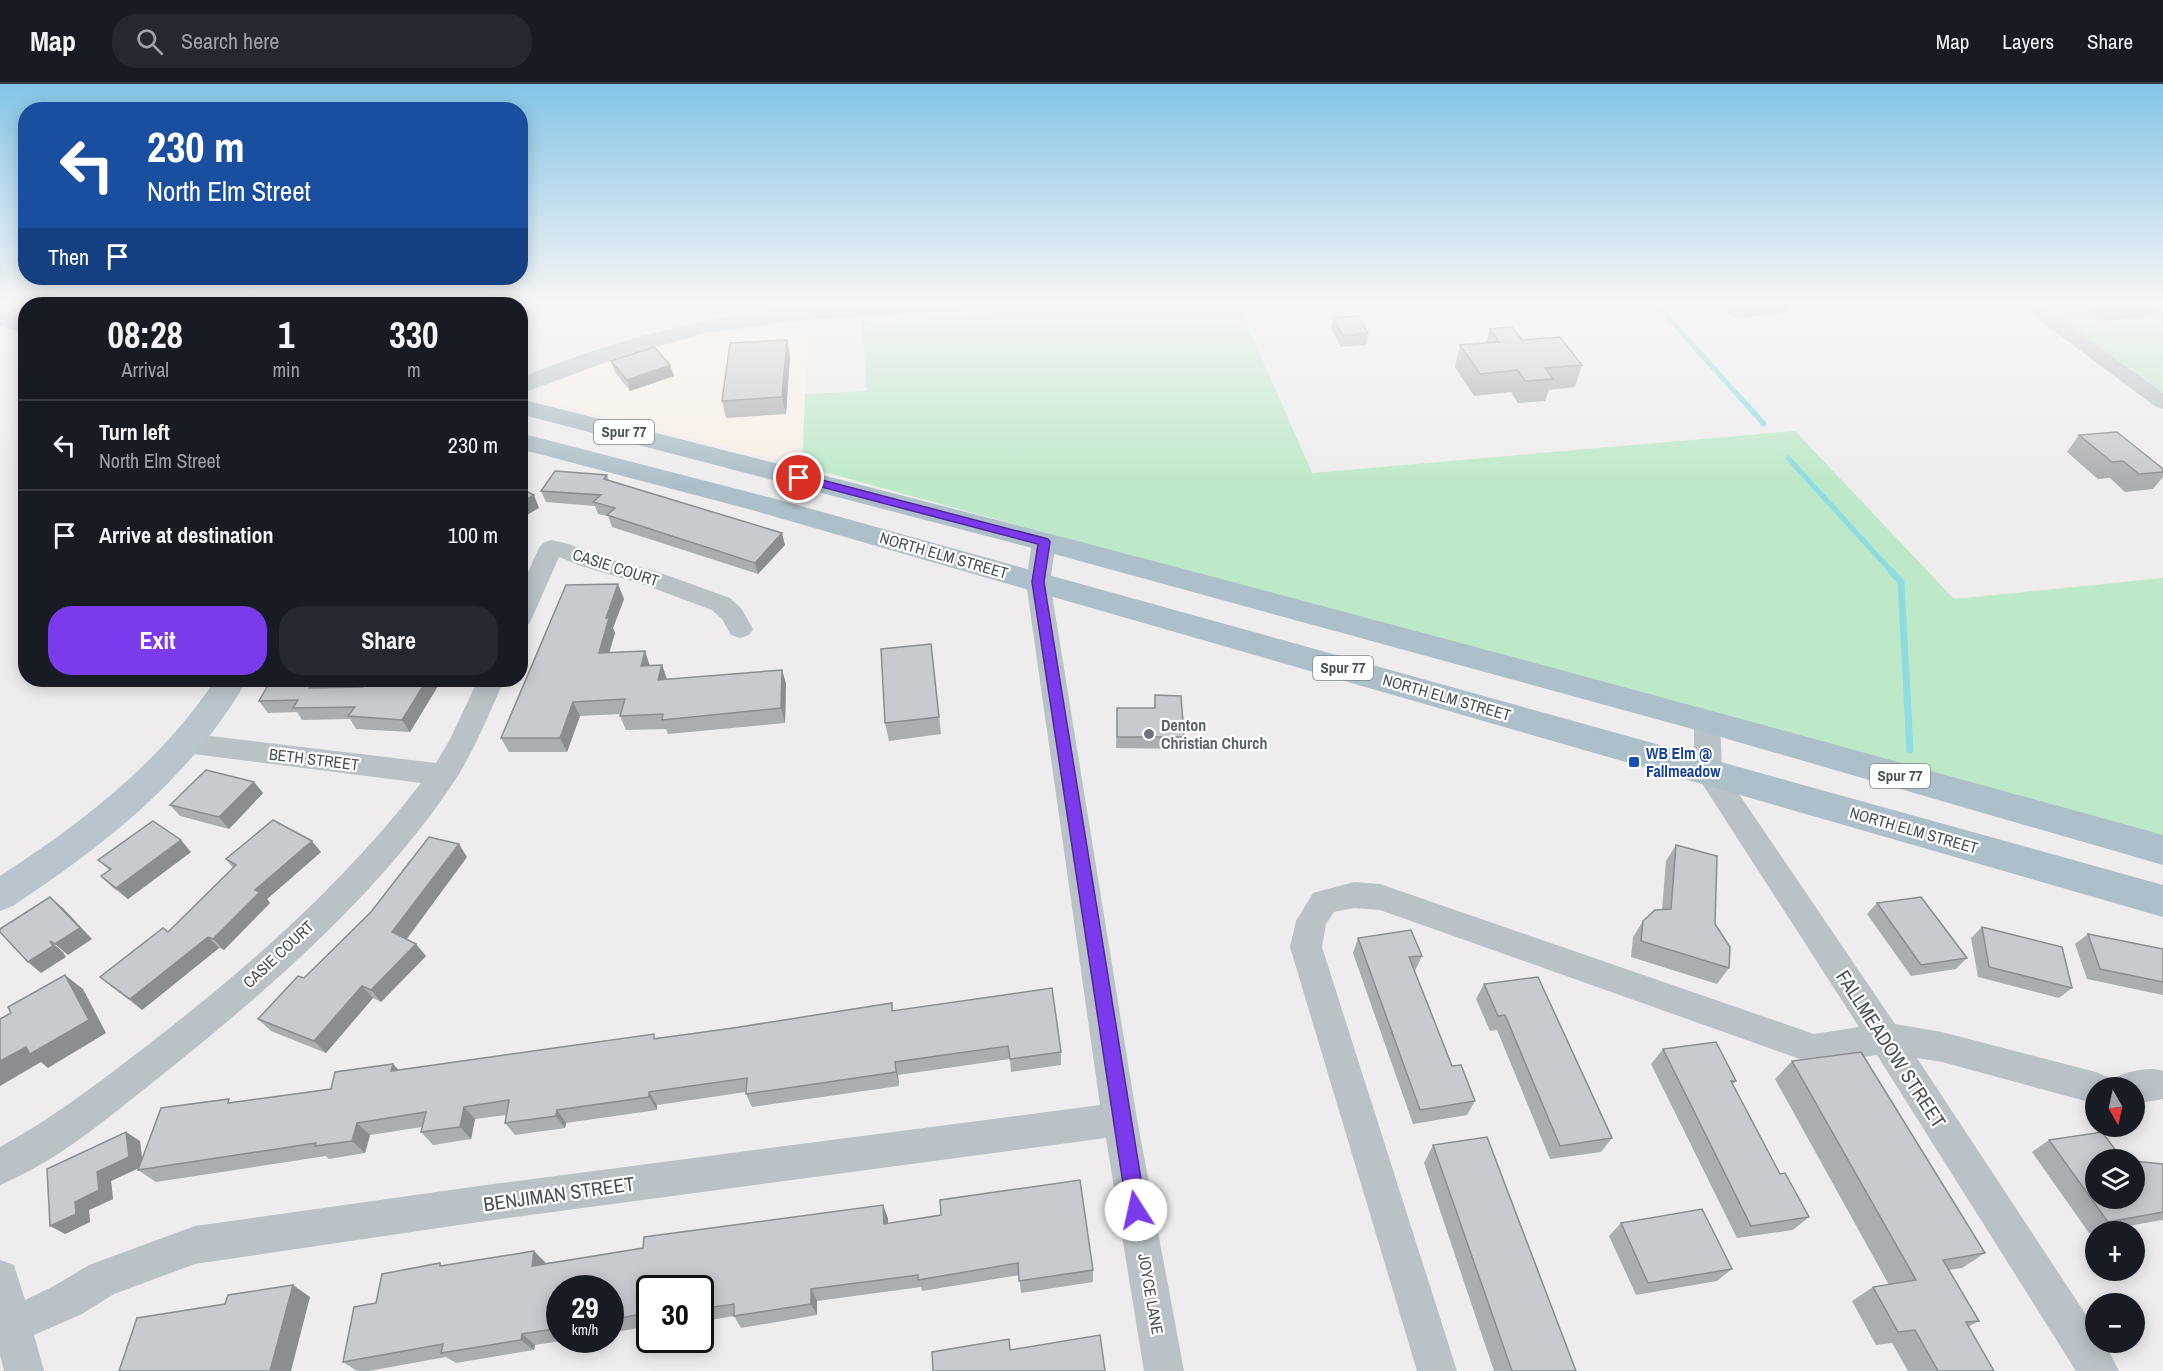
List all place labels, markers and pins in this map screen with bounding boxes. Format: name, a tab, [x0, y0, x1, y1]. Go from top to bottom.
pin	[773, 452, 824, 503]
place label: Denton Christian Church	[1161, 714, 1267, 754]
marker: Denton Christian Church	[1142, 727, 1156, 741]
place label: WB Elm @ Fallmeadow	[1646, 742, 1721, 782]
marker: WB Elm @ Fallmeadow	[1627, 755, 1641, 769]

